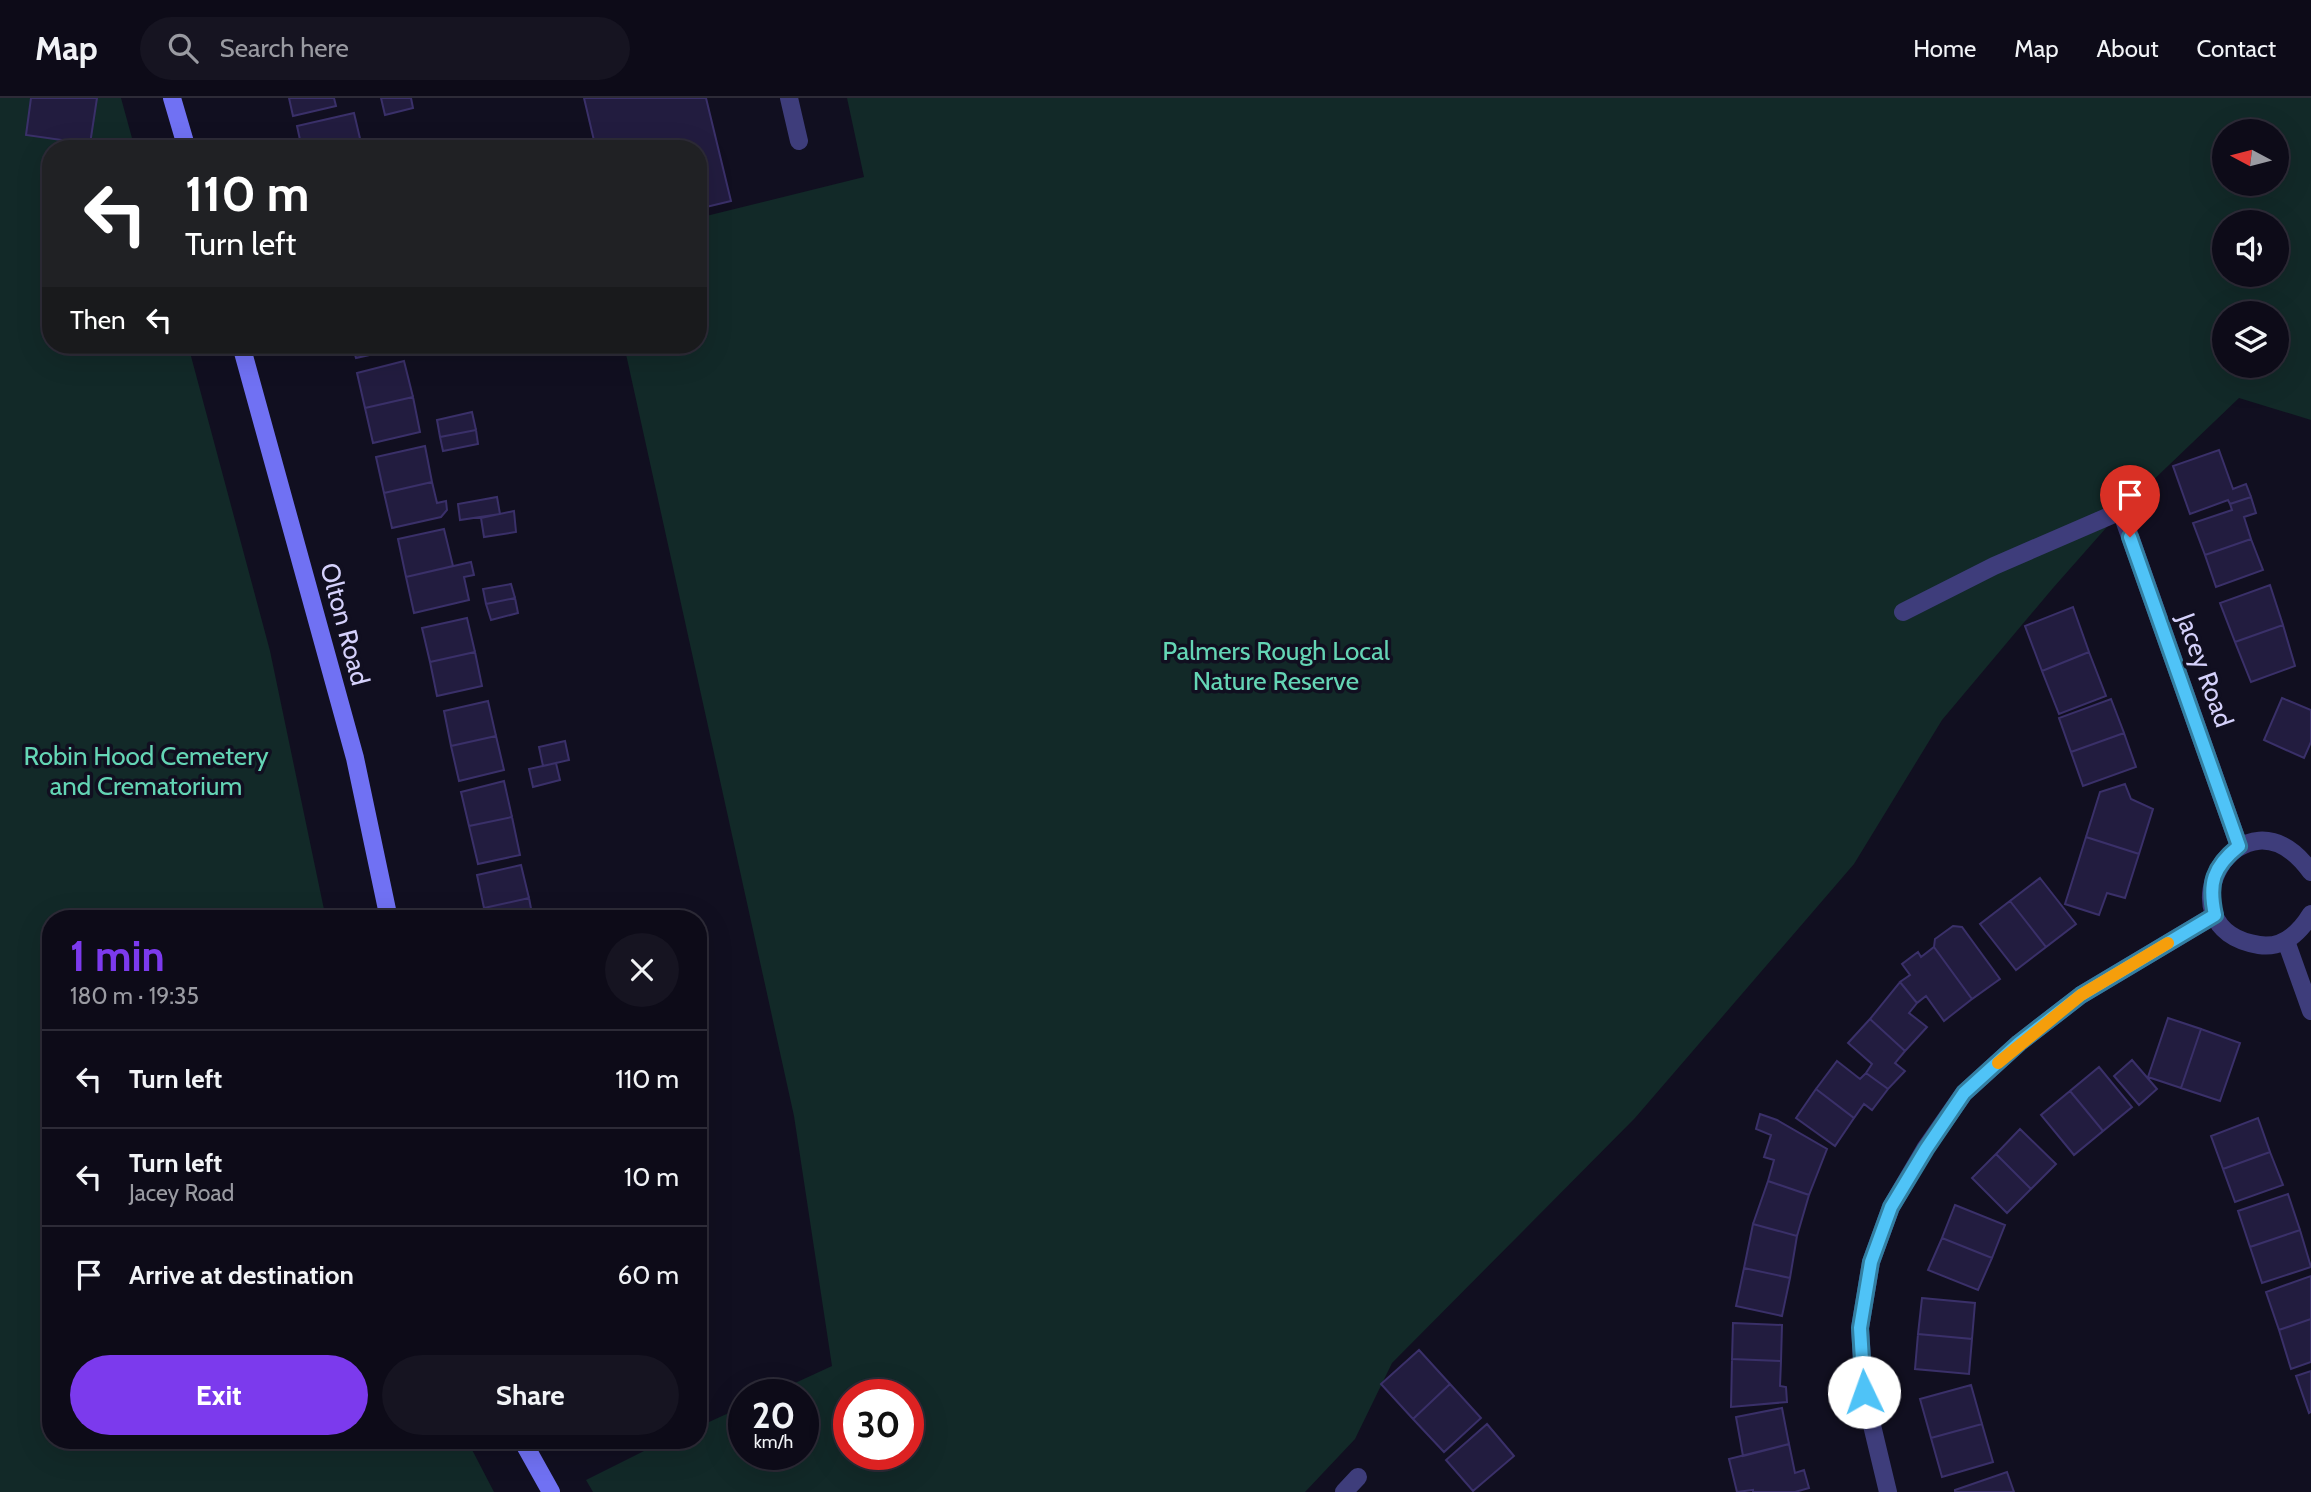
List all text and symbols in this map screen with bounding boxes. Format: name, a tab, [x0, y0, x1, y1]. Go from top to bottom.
search box	[140, 17, 630, 80]
text: Map	[35, 28, 98, 68]
icon: search	[164, 29, 202, 67]
text: Search here	[220, 32, 349, 64]
text: Home	[1913, 34, 1976, 63]
text: Map	[2014, 34, 2059, 63]
text: About	[2097, 34, 2159, 63]
text: Contact	[2197, 34, 2276, 63]
north arrow	[2212, 119, 2289, 196]
map controls	[2212, 119, 2289, 378]
text: 110 m	[185, 164, 309, 223]
icon: left	[70, 168, 161, 259]
button: sound	[2212, 210, 2289, 287]
text: Turn left	[185, 224, 296, 263]
icon: left	[140, 301, 178, 339]
button: layers	[2212, 301, 2289, 378]
text: Then	[70, 304, 126, 336]
pin	[2100, 465, 2160, 537]
icon: arrive	[2111, 476, 2149, 514]
street label: Olton Road	[313, 559, 377, 689]
street label: Jacey Road	[2169, 608, 2240, 731]
park label: Palmers Rough Local Nature Reserve	[1162, 635, 1390, 697]
park label: Robin Hood Cemetery and Crematorium	[23, 740, 269, 802]
text: 1 min	[70, 930, 165, 982]
button: close	[605, 933, 679, 1007]
text: 180 m · 19:35	[70, 982, 199, 1010]
icon: left	[70, 1060, 108, 1098]
text: Turn left	[129, 1063, 222, 1095]
text: 110 m	[615, 1063, 679, 1095]
text: Turn left	[129, 1147, 222, 1179]
icon: left	[70, 1158, 108, 1196]
text: 10 m	[624, 1161, 679, 1193]
text: Jacey Road	[129, 1179, 234, 1207]
icon: arrive	[70, 1256, 108, 1294]
text: Arrive at destination	[129, 1259, 354, 1291]
text: 60 m	[617, 1259, 679, 1291]
button: Exit	[70, 1355, 368, 1435]
button: Share	[382, 1355, 679, 1435]
position arrow	[1827, 1355, 1901, 1429]
speed limit sign: 30	[833, 1379, 924, 1470]
text: 20	[752, 1394, 795, 1437]
text: km/h	[754, 1431, 793, 1453]

